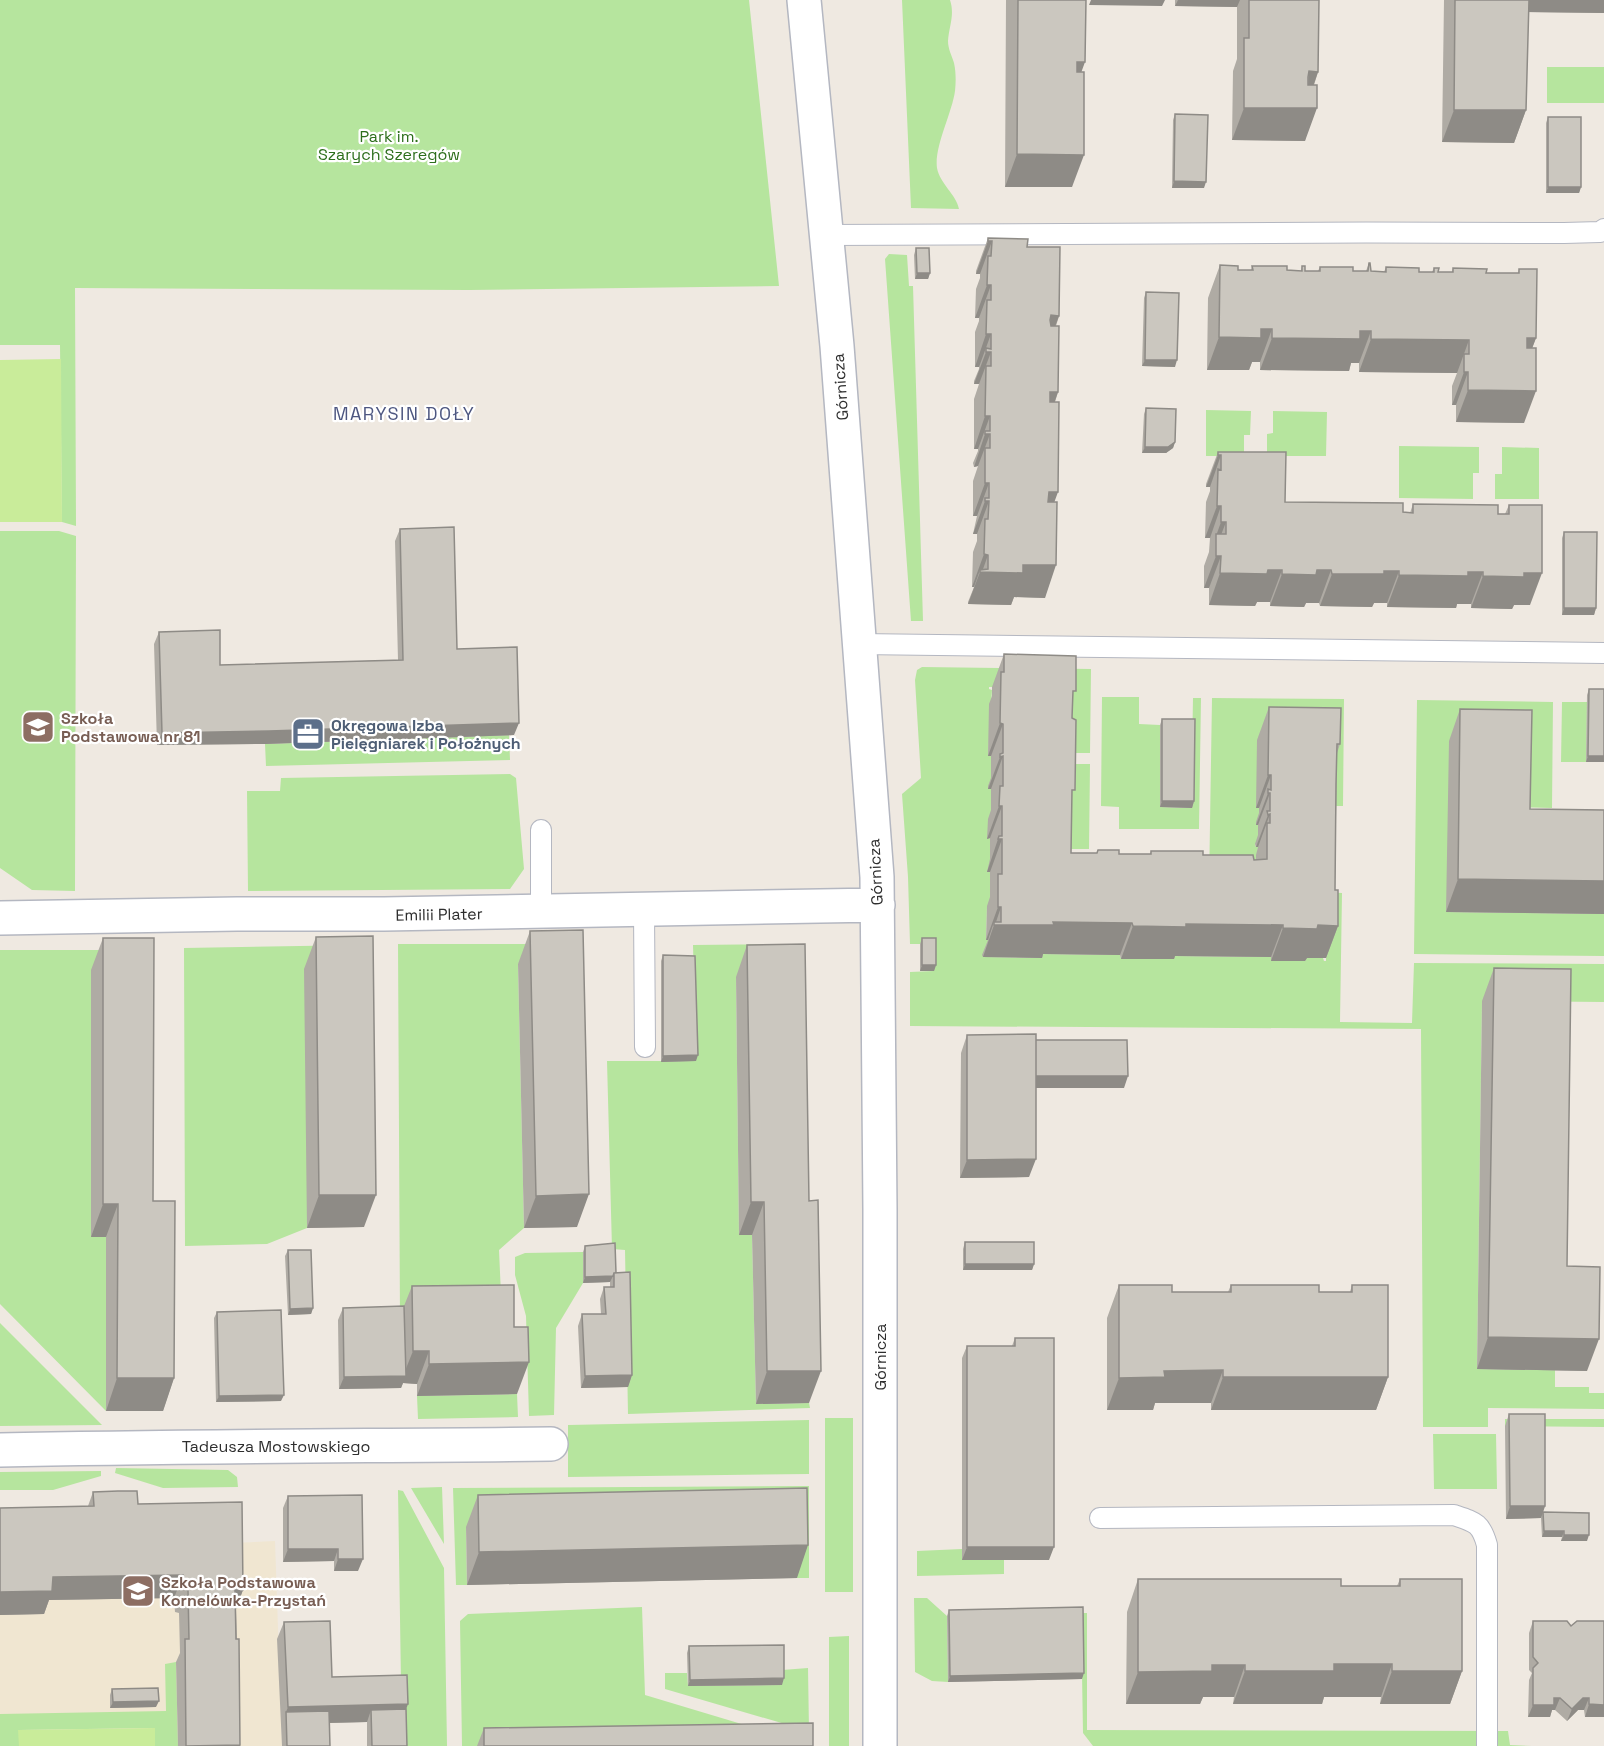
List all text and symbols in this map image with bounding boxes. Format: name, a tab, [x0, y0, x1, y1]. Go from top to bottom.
park label: Park im. Szarych Szeregów	[318, 126, 460, 165]
street label: Górnicza	[828, 353, 853, 421]
district label: MARYSIN DOŁY	[333, 402, 475, 425]
place label: Szkoła Podstawowa nr 81	[61, 708, 200, 747]
school or university icon: Szkoła Podstawowa nr 81	[20, 709, 56, 745]
place label: Okręgowa Izba Pielęgniarek i Położnych	[331, 715, 521, 754]
office icon: Okręgowa Izba Pielęgniarek i Położnych	[290, 716, 326, 752]
street label: Górnicza	[863, 838, 888, 906]
street label: Emilii Plater	[395, 903, 483, 926]
street label: Górnicza	[870, 1324, 891, 1390]
street label: Tadeusza Mostowskiego	[182, 1436, 370, 1457]
place label: Szkoła Podstawowa Kornelówka-Przystań	[161, 1572, 326, 1611]
school or university icon: Szkoła Podstawowa Kornelówka-Przystań	[120, 1573, 156, 1609]

